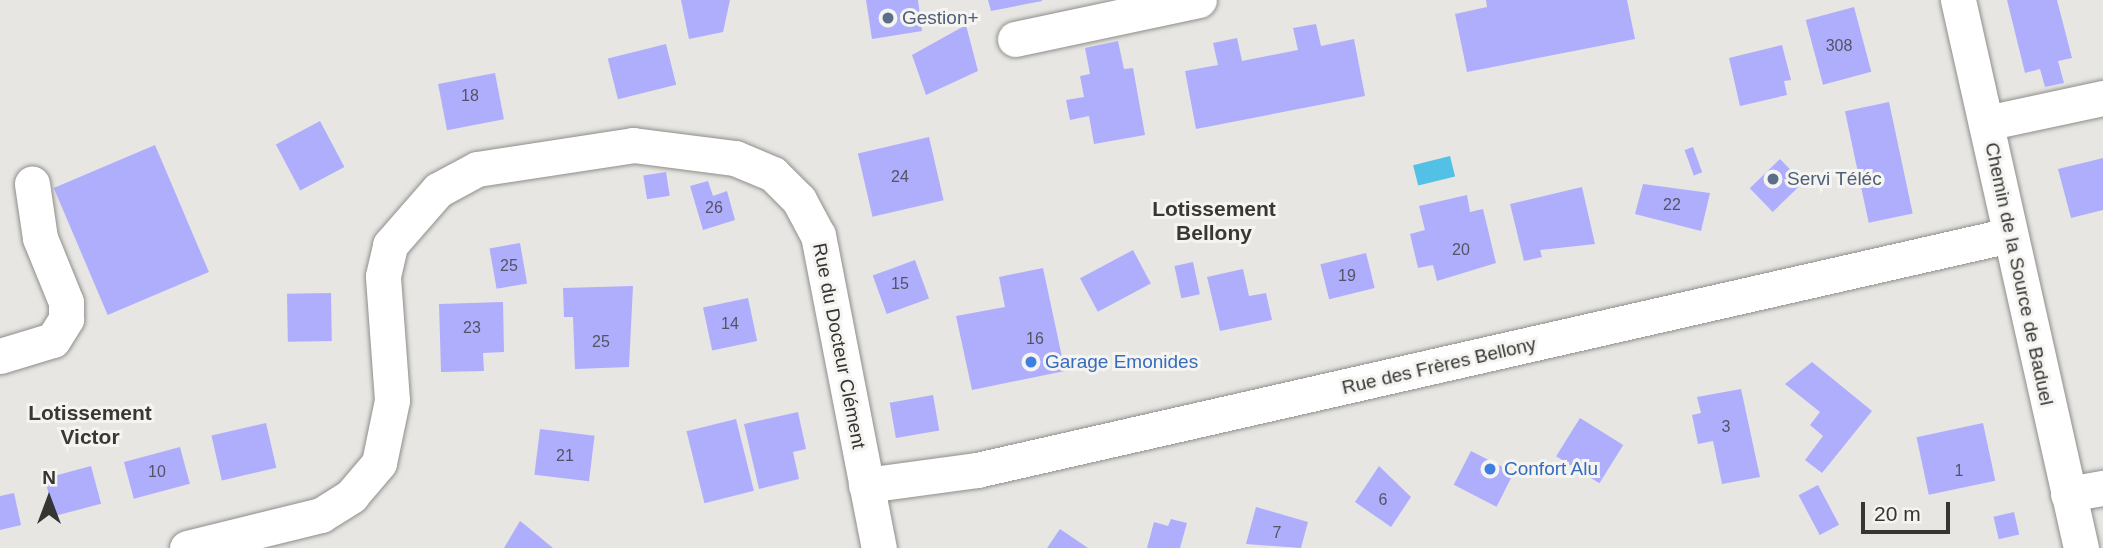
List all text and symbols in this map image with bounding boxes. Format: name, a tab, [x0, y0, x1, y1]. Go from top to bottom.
place label: Gestion+	[902, 7, 979, 29]
marker: Gestion+	[880, 10, 896, 26]
house number: 308	[1826, 36, 1852, 56]
house number: 18	[461, 86, 479, 106]
street label: Chemin de la Source de Baduel	[1980, 140, 2058, 408]
house number: 24	[891, 167, 909, 187]
place label: Servi Téléc	[1787, 168, 1882, 190]
marker: Servi Téléc	[1765, 171, 1781, 187]
house number: 22	[1663, 195, 1681, 215]
district label: Lotissement Bellony	[1152, 196, 1276, 246]
house number: 26	[705, 198, 723, 218]
house number: 20	[1452, 240, 1470, 260]
street label: Rue du Docteur Clément	[808, 241, 870, 451]
house number: 25	[500, 256, 518, 276]
house number: 19	[1338, 266, 1356, 286]
house number: 15	[891, 274, 909, 294]
house number: 14	[721, 314, 739, 334]
house number: 23	[463, 318, 481, 338]
house number: 16	[1026, 329, 1044, 349]
house number: 25	[592, 332, 610, 352]
street label: Rue des Frères Bellony	[1340, 333, 1538, 399]
place label: Garage Emonides	[1045, 351, 1198, 373]
marker: Garage Emonides	[1023, 354, 1039, 370]
district label: Lotissement Victor	[28, 400, 152, 450]
house number: 3	[1722, 417, 1730, 437]
house number: 21	[556, 446, 574, 466]
place label: Confort Alu	[1504, 458, 1599, 480]
marker: Confort Alu	[1482, 461, 1498, 477]
house number: 1	[1955, 461, 1963, 481]
house number: 10	[148, 462, 166, 482]
north arrow	[14, 464, 84, 534]
text: N	[42, 467, 56, 488]
scale bar	[1865, 489, 1954, 532]
house number: 6	[1379, 490, 1387, 510]
text: 20 m	[1874, 502, 1921, 525]
house number: 7	[1273, 523, 1281, 543]

